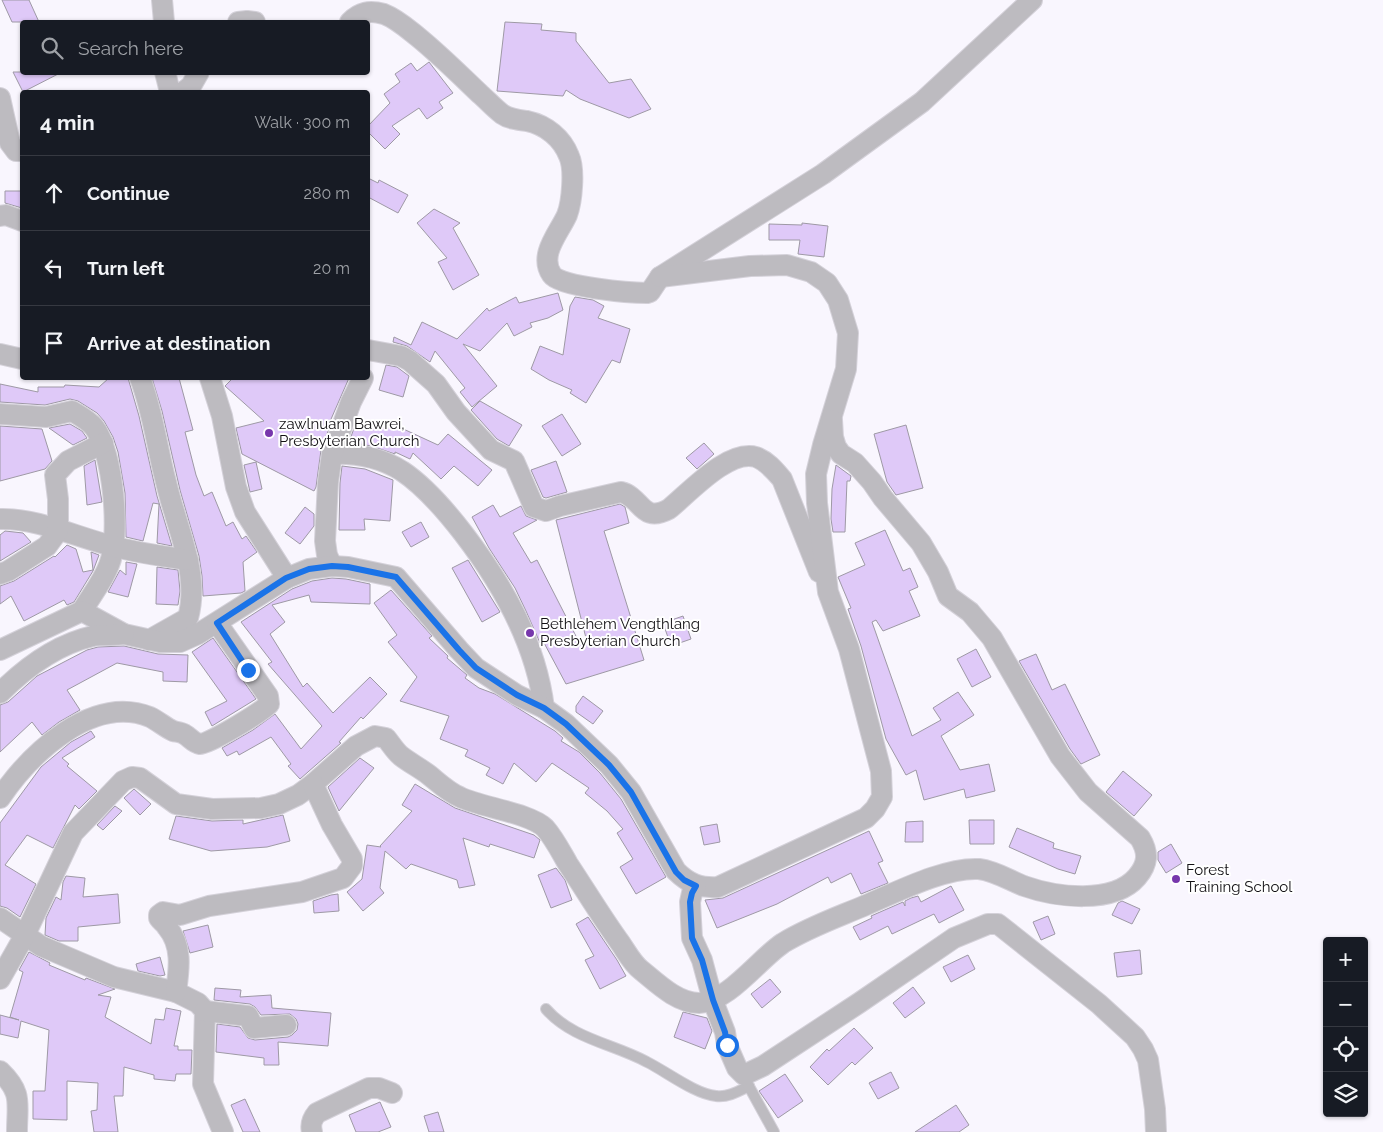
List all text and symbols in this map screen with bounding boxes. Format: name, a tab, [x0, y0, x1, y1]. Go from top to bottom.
search box	[20, 20, 370, 75]
icon: search	[38, 34, 66, 62]
text: Search here	[78, 37, 184, 59]
text: 4 min	[40, 110, 95, 135]
text: Walk · 300 m	[254, 113, 350, 132]
icon: ahead	[40, 179, 68, 207]
text: Continue	[87, 182, 170, 204]
text: 280 m	[304, 184, 350, 203]
icon: left	[40, 254, 68, 282]
text: Turn left	[87, 257, 164, 279]
text: 20 m	[313, 259, 350, 278]
icon: arrive	[40, 329, 68, 357]
text: Arrive at destination	[87, 332, 271, 354]
place label: zawlnuam Bawrei, Presbyterian Church	[279, 415, 419, 450]
marker: zawlnuam Bawrei, Presbyterian Church	[263, 427, 275, 439]
place label: Bethlehem Vengthlang Presbyterian Church	[540, 615, 700, 650]
marker: Bethlehem Vengthlang Presbyterian Church	[524, 627, 536, 639]
route end	[237, 659, 260, 682]
place label: Forest Training School	[1186, 861, 1293, 896]
marker: Forest Training School	[1170, 873, 1182, 885]
map controls	[1323, 937, 1368, 1117]
button: +	[1323, 937, 1368, 982]
button: −	[1323, 982, 1368, 1027]
button: locate	[1323, 1027, 1368, 1072]
route start	[716, 1034, 739, 1057]
button: layers	[1323, 1072, 1368, 1117]

